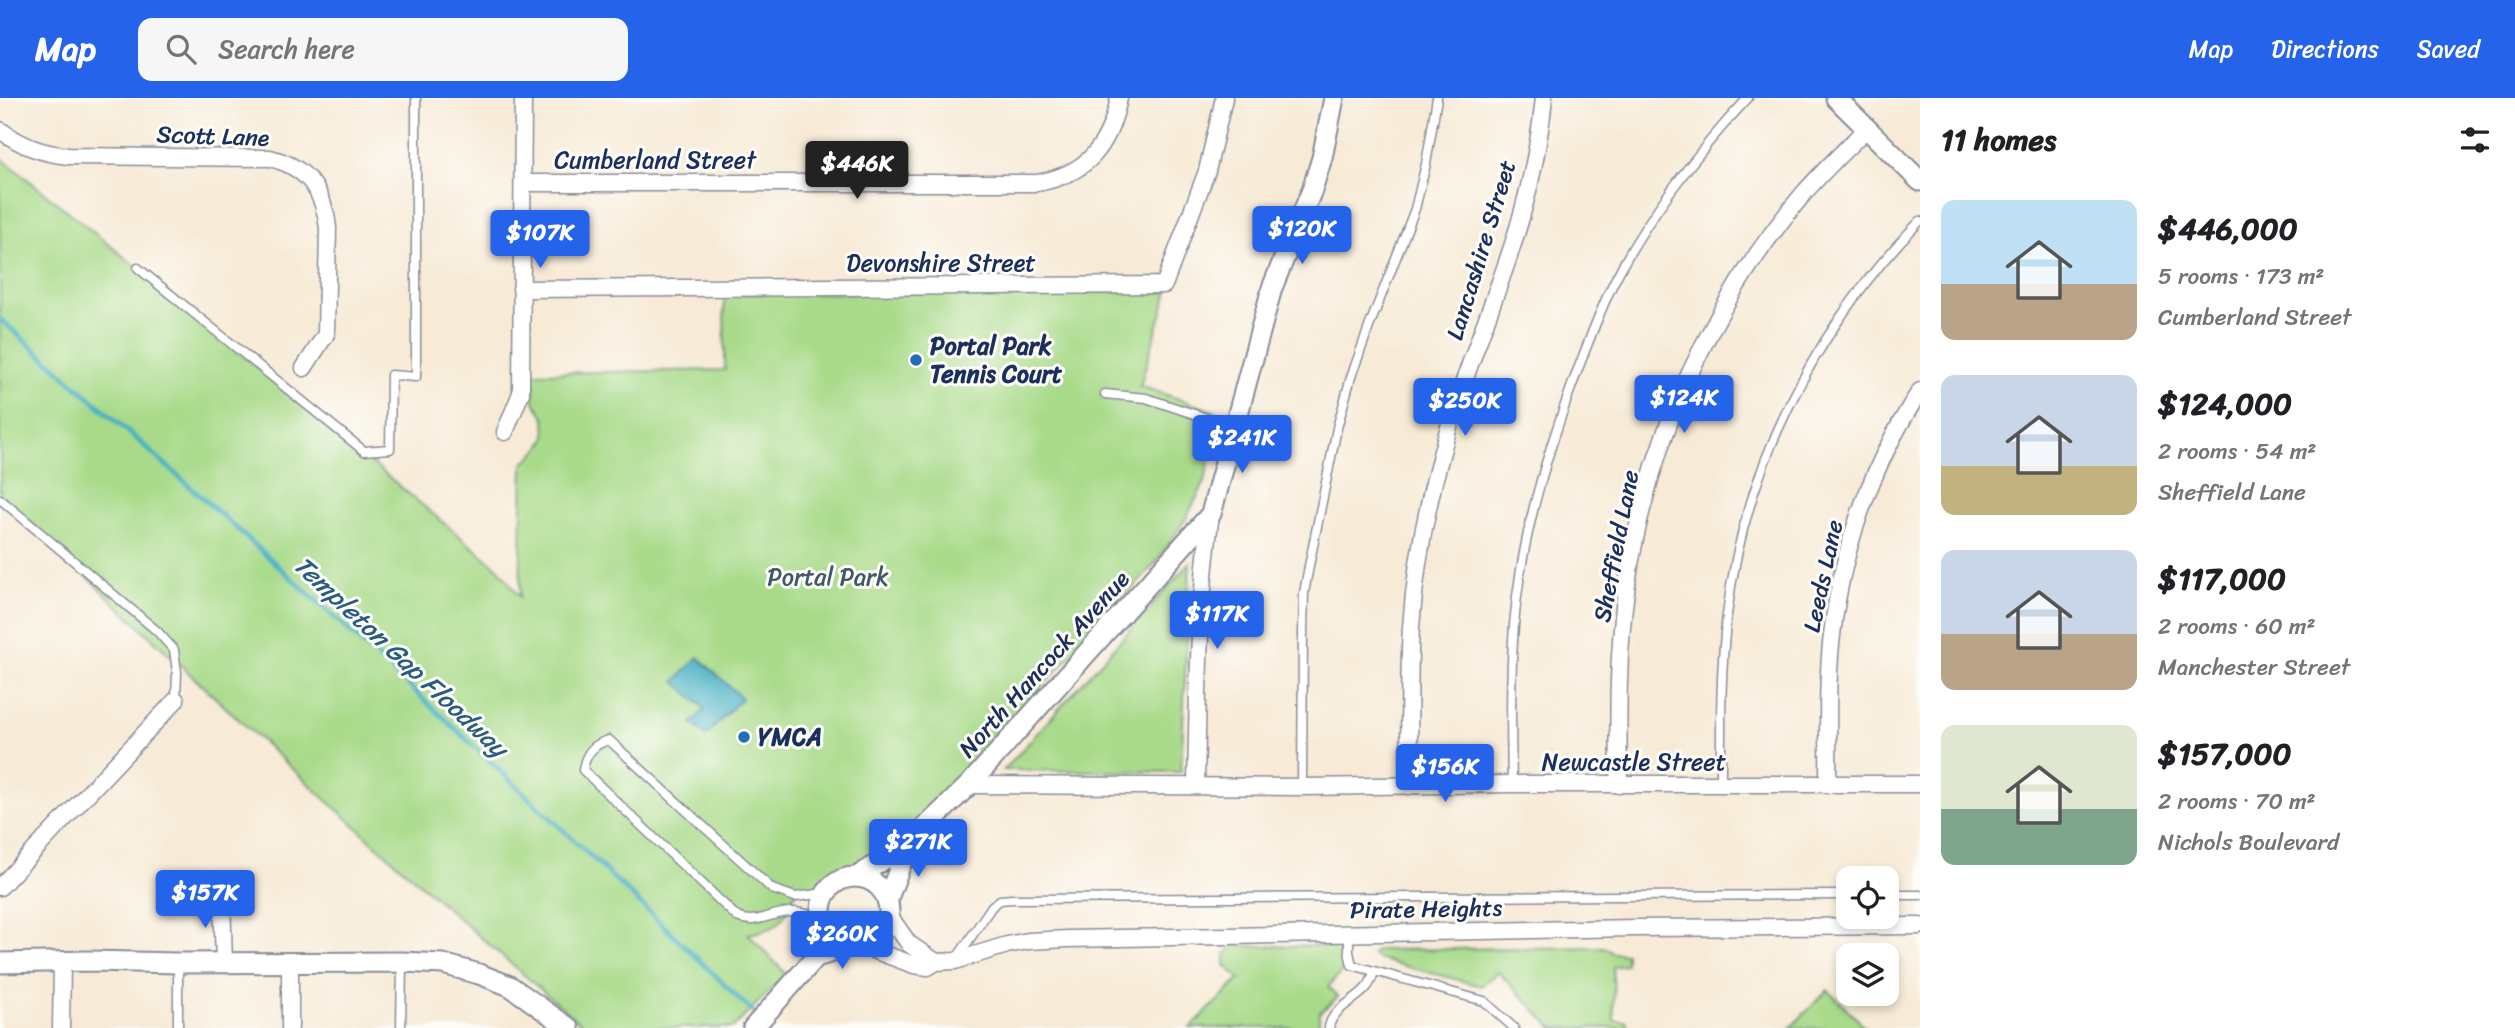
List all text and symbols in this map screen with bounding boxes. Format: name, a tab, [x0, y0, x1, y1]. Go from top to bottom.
search box	[138, 18, 628, 81]
text: Map	[35, 20, 96, 78]
text: Search here	[218, 26, 355, 72]
text: Map	[2189, 28, 2233, 70]
text: Directions	[2271, 28, 2379, 70]
text: Saved	[2417, 28, 2480, 70]
icon: search	[162, 30, 200, 68]
street label: Scott Lane	[156, 113, 271, 159]
text: 11 homes	[1941, 113, 2056, 167]
icon: filters	[2456, 121, 2494, 159]
street label: Cumberland Street	[554, 139, 757, 181]
pin: $446K	[808, 141, 906, 201]
text: $446K	[821, 143, 893, 184]
street label: Lancashire Street	[1434, 155, 1528, 345]
text: $446,000	[2158, 202, 2298, 256]
pin: $120K	[1253, 206, 1351, 266]
text: $120K	[1268, 208, 1336, 249]
pin: $107K	[491, 211, 589, 270]
text: $107K	[507, 212, 574, 253]
icon: home	[1997, 228, 2081, 312]
street label: Devonshire Street	[846, 242, 1036, 284]
text: 5 rooms · 173 m²	[2158, 256, 2324, 297]
text: Cumberland Street	[2158, 297, 2351, 338]
place label: Portal Park Tennis Court	[930, 325, 1063, 395]
marker: Portal Park Tennis Court	[908, 352, 924, 368]
pin: $124K	[1635, 376, 1733, 435]
text: $124K	[1651, 377, 1717, 418]
text: $124,000	[2158, 377, 2292, 431]
pin: $250K	[1416, 378, 1514, 438]
text: $250K	[1429, 380, 1501, 421]
icon: home	[1997, 403, 2081, 487]
pin: $241K	[1193, 416, 1291, 475]
text: $241K	[1209, 417, 1275, 458]
text: 2 rooms · 54 m²	[2158, 431, 2316, 472]
street label: Sheffield Lane	[1581, 466, 1651, 626]
text: Sheffield Lane	[2158, 472, 2306, 513]
street label: Leeds Lane	[1791, 516, 1855, 636]
water label: Templeton Gap Floodway	[283, 544, 522, 771]
text: $117,000	[2158, 552, 2286, 606]
park label: Portal Park	[767, 556, 889, 598]
street label: North Hancock Avenue	[948, 560, 1141, 768]
icon: home	[1997, 578, 2081, 662]
pin: $117K	[1168, 592, 1266, 651]
text: $117K	[1186, 593, 1248, 634]
text: 2 rooms · 60 m²	[2158, 606, 2316, 647]
text: Manchester Street	[2158, 647, 2350, 688]
place label: YMCA	[758, 716, 822, 758]
text: $157,000	[2158, 727, 2291, 781]
marker: YMCA	[736, 729, 752, 745]
street label: Newcastle Street	[1542, 741, 1726, 783]
pin: $156K	[1396, 744, 1494, 804]
text: $156K	[1412, 746, 1478, 787]
icon: home	[1997, 753, 2081, 837]
text: 2 rooms · 70 m²	[2158, 781, 2316, 822]
pin: $271K	[869, 820, 967, 879]
text: $271K	[885, 821, 951, 862]
text: Nichols Boulevard	[2158, 822, 2339, 863]
map controls	[1836, 866, 1899, 1006]
button: locate	[1836, 866, 1899, 929]
pin: $157K	[156, 870, 254, 930]
text: $157K	[172, 872, 238, 913]
street label: Pirate Heights	[1349, 887, 1503, 931]
pin: $260K	[793, 912, 891, 971]
text: $260K	[807, 913, 877, 954]
button: layers	[1836, 943, 1899, 1006]

